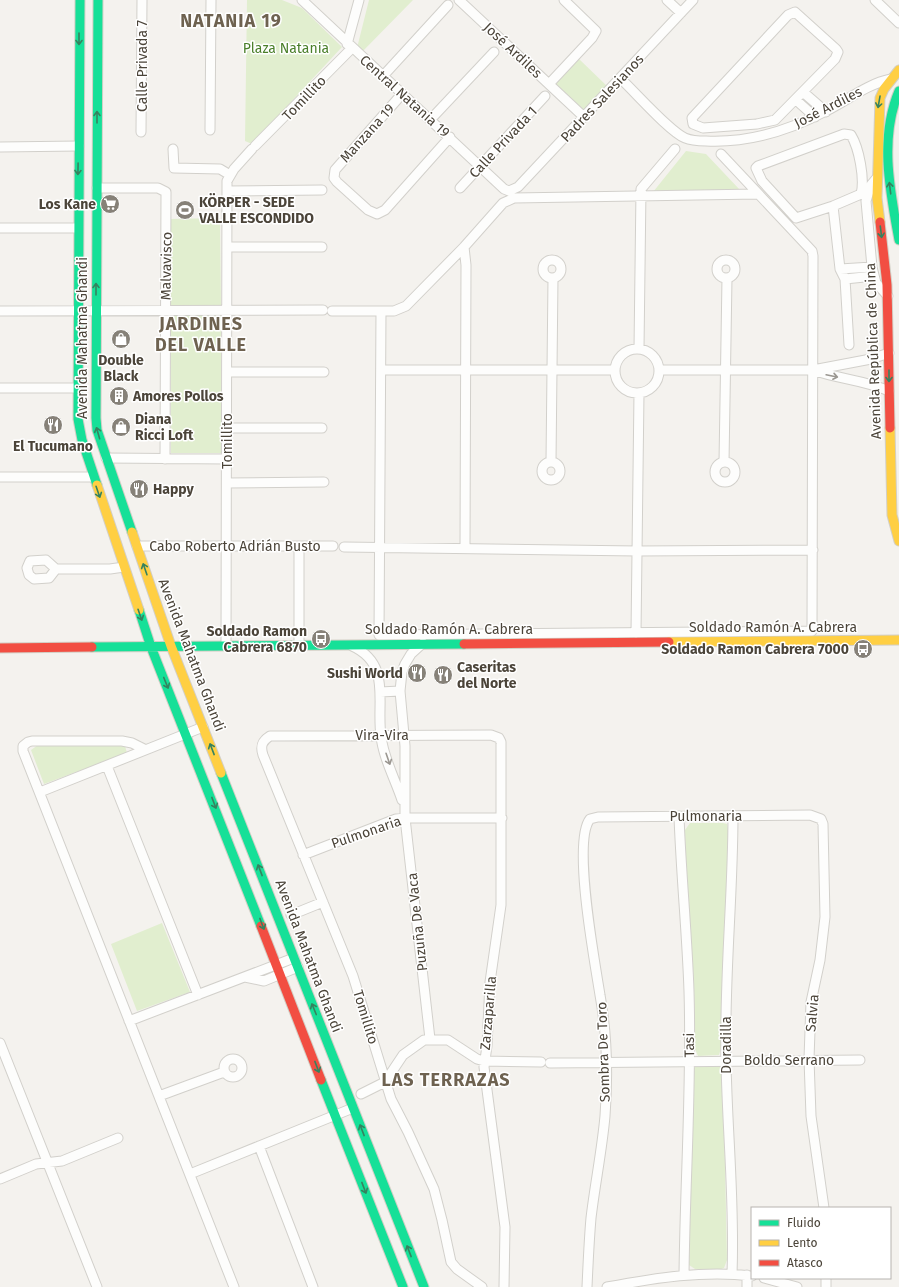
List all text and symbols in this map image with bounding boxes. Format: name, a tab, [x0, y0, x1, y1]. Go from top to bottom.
district label: NATANIA 19	[180, 10, 282, 32]
street label: José Ardiles	[480, 19, 546, 82]
street label: Calle Privada 7	[134, 20, 151, 112]
one-way arrow	[75, 32, 83, 45]
park label: Plaza Natania	[243, 40, 329, 57]
street label: Central Natania 19	[356, 51, 453, 141]
street label: Padres Salesianos	[557, 51, 648, 146]
street label: Tomillito	[279, 72, 330, 124]
street label: José Ardiles	[791, 83, 865, 132]
one-way arrow	[875, 96, 883, 109]
street label: Manzana 19	[337, 100, 398, 166]
street label: Calle Privada 1	[466, 103, 541, 182]
one-way arrow	[93, 111, 101, 124]
one-way arrow	[74, 162, 82, 175]
one-way arrow	[886, 182, 894, 195]
supermarket icon: Los Kane	[99, 193, 121, 215]
place label: KÖRPER - SEDE VALLE ESCONDIDO	[198, 193, 314, 227]
place label: Los Kane	[39, 196, 96, 213]
sports icon: KÖRPER - SEDE VALLE ESCONDIDO	[174, 199, 196, 221]
one-way arrow	[877, 225, 884, 238]
street label: Malvavisco	[157, 232, 176, 300]
street label: Avenida Mahatma Ghandi	[74, 257, 91, 419]
street label: Avenida República de China	[862, 263, 885, 439]
one-way arrow	[92, 283, 100, 296]
district label: JARDINES DEL VALLE	[155, 313, 247, 356]
shop icon: Double Black	[110, 328, 132, 350]
place label: Double Black	[98, 352, 144, 385]
one-way arrow	[885, 369, 893, 382]
one-way arrow	[826, 373, 839, 381]
building icon: Amores Pollos	[108, 385, 130, 407]
place label: Amores Pollos	[132, 388, 224, 405]
place label: Diana Ricci Loft	[135, 411, 194, 444]
street label: Tomillito	[219, 413, 236, 469]
restaurant icon: El Tucumano	[42, 414, 64, 436]
shop icon: Diana Ricci Loft	[110, 416, 132, 438]
one-way arrow	[94, 427, 101, 440]
place label: El Tucumano	[13, 438, 93, 455]
restaurant icon: Happy	[128, 478, 150, 500]
place label: Happy	[153, 481, 195, 498]
one-way arrow	[95, 486, 103, 498]
street label: Cabo Roberto Adrián Busto	[149, 538, 321, 555]
one-way arrow	[141, 563, 148, 576]
street label: Avenida Mahatma Ghandi	[155, 576, 229, 734]
one-way arrow	[137, 609, 145, 621]
street label: Soldado Ramón A. Cabrera	[689, 619, 857, 636]
street label: Soldado Ramón A. Cabrera	[365, 621, 533, 638]
place label: Soldado Ramon Cabrera 6870	[207, 623, 307, 656]
bus stop icon: Soldado Ramon Cabrera 6870	[310, 628, 332, 650]
bus stop icon: Soldado Ramon Cabrera 7000	[852, 638, 874, 660]
place label: Soldado Ramon Cabrera 7000	[661, 641, 849, 658]
place label: Caseritas del Norte	[457, 659, 517, 692]
restaurant icon: Sushi World	[406, 662, 428, 684]
restaurant icon: Caseritas del Norte	[432, 664, 454, 686]
place label: Sushi World	[327, 665, 403, 682]
one-way arrow	[163, 676, 170, 688]
street label: Vira-Vira	[355, 727, 409, 744]
one-way arrow	[208, 743, 216, 755]
one-way arrow	[385, 753, 392, 766]
one-way arrow	[211, 797, 218, 809]
street label: Pulmonaria	[670, 808, 742, 825]
street label: Pulmonaria	[329, 813, 403, 852]
one-way arrow	[255, 864, 263, 876]
street label: Puzuña De Vaca	[404, 872, 431, 972]
street label: Avenida Mahatma Ghandi	[272, 877, 346, 1035]
one-way arrow	[258, 918, 266, 930]
street label: Zarzaparilla	[477, 975, 500, 1051]
street label: Tomillito	[349, 988, 382, 1046]
street label: Salvia	[802, 994, 823, 1032]
street label: Sombra De Toro	[593, 1001, 614, 1103]
one-way arrow	[310, 1003, 318, 1015]
street label: Doradilla	[718, 1016, 735, 1074]
street label: Tasi	[681, 1033, 698, 1057]
street label: Boldo Serrano	[744, 1052, 834, 1069]
one-way arrow	[313, 1060, 321, 1072]
district label: LAS TERRAZAS	[381, 1069, 511, 1091]
one-way arrow	[357, 1124, 365, 1136]
one-way arrow	[361, 1181, 369, 1193]
legend	[751, 1207, 891, 1279]
text: Fluido	[787, 1216, 821, 1230]
text: Lento	[787, 1236, 817, 1250]
one-way arrow	[405, 1245, 413, 1257]
text: Atasco	[787, 1256, 823, 1270]

